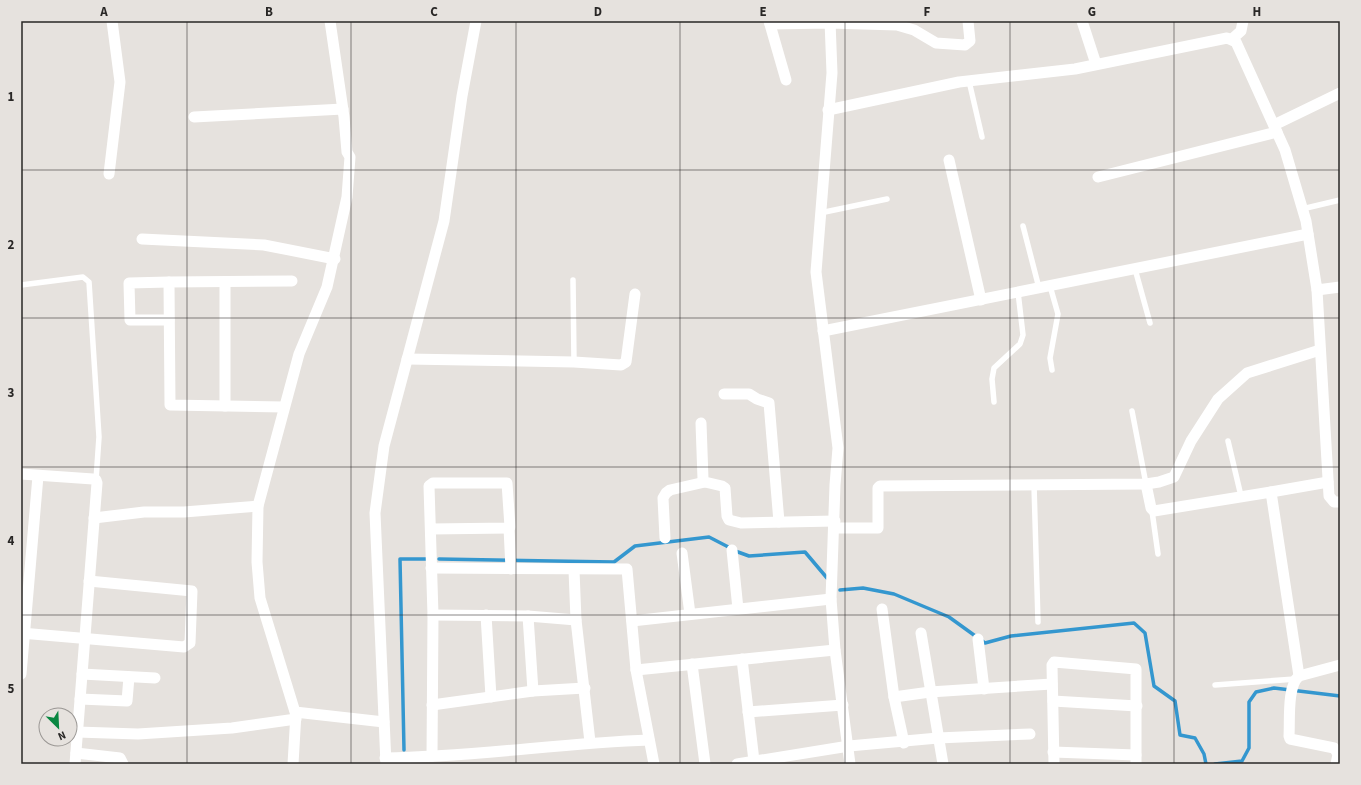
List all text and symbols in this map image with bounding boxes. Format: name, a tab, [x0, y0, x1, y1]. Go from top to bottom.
text: A	[99, 3, 108, 21]
text: B	[265, 3, 273, 21]
text: C	[430, 3, 438, 21]
text: D	[594, 3, 602, 21]
text: E	[759, 3, 767, 21]
text: F	[924, 3, 931, 21]
text: G	[1088, 3, 1096, 21]
text: H	[1253, 3, 1261, 21]
text: 1	[8, 88, 15, 106]
text: 2	[8, 236, 15, 254]
text: 3	[8, 384, 15, 402]
text: 4	[8, 532, 15, 550]
text: 5	[8, 680, 15, 698]
north arrow	[38, 707, 78, 747]
text: N	[55, 727, 68, 744]

